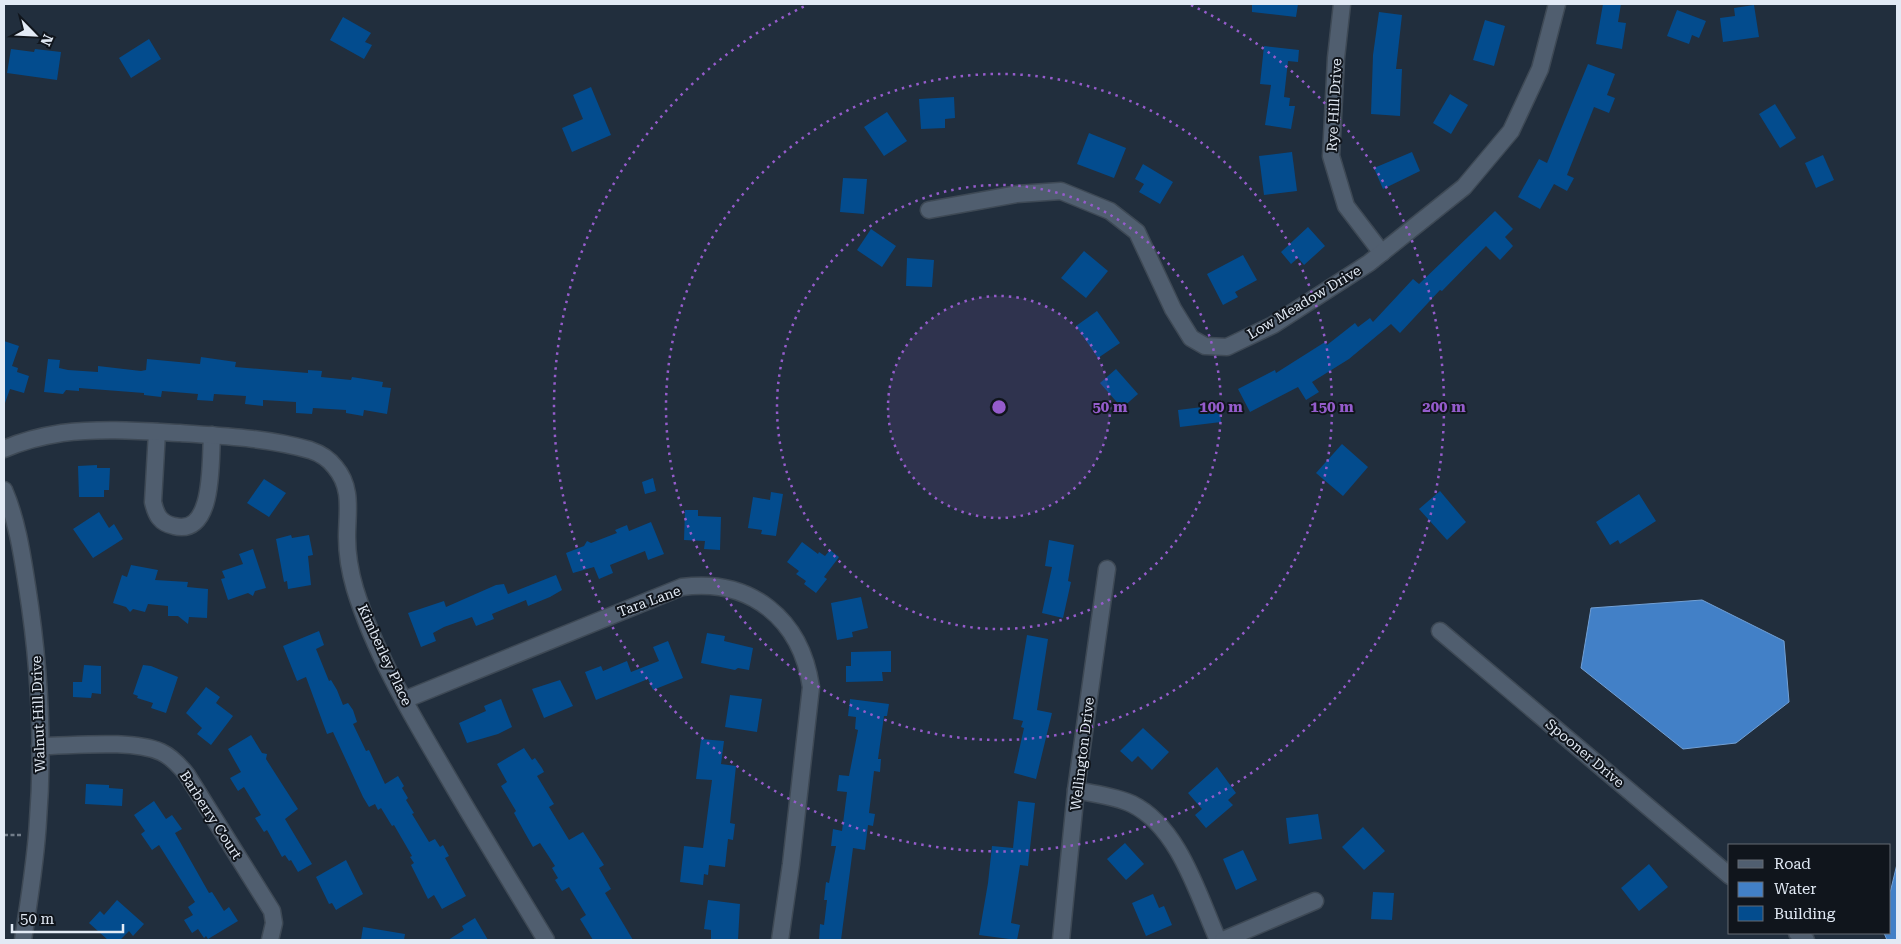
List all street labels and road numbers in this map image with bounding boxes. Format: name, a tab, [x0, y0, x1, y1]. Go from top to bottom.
street label: Rye Hill Drive	[1324, 58, 1344, 152]
street label: Low Meadow Drive	[1244, 262, 1364, 342]
street label: Tara Lane	[615, 582, 683, 620]
street label: Kimberley Place	[355, 602, 416, 708]
street label: Walnut Hill Drive	[28, 655, 48, 773]
street label: Wellington Drive	[1067, 696, 1097, 812]
street label: Spooner Drive	[1542, 715, 1628, 791]
street label: Barberry Court	[177, 768, 245, 862]

